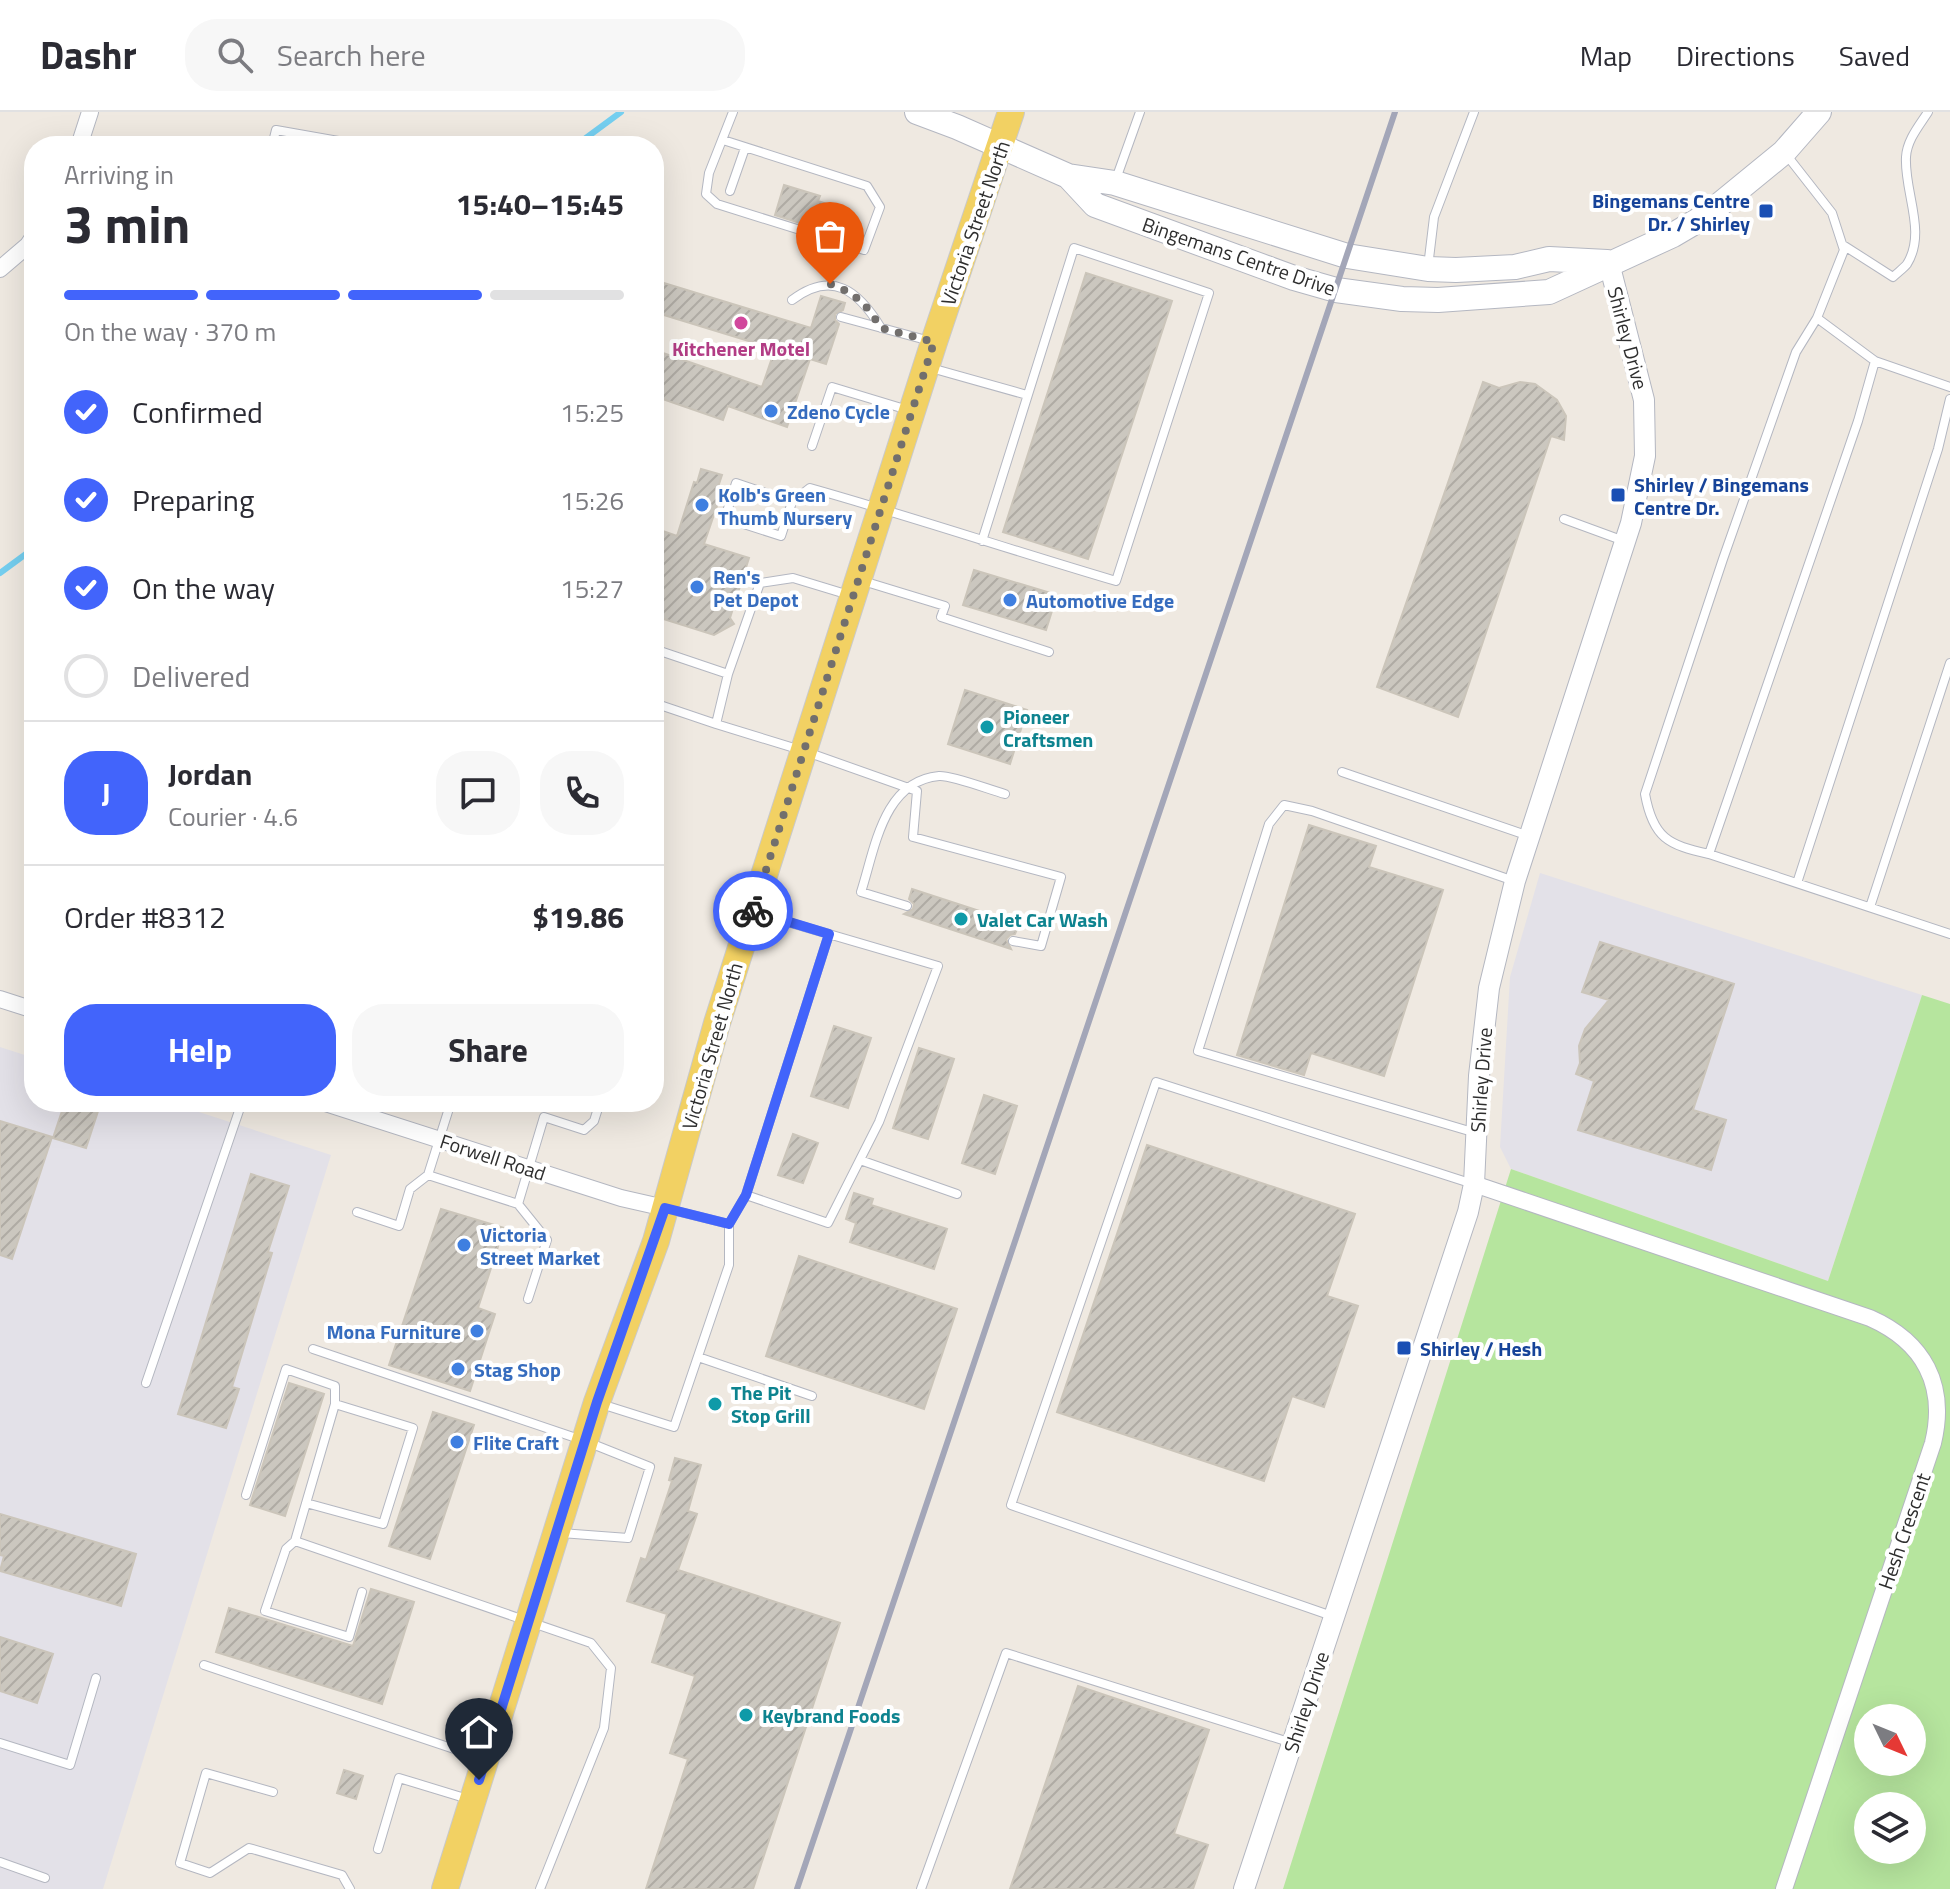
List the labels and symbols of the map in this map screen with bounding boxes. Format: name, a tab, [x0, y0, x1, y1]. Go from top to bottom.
street label: Victoria Street North	[932, 136, 1018, 310]
place label: Bingemans Centre Dr. / Shirley	[1592, 185, 1750, 239]
pin	[796, 202, 864, 284]
marker: Bingemans Centre Dr. / Shirley	[1757, 202, 1775, 220]
street label: Bingemans Centre Drive	[1138, 208, 1340, 304]
street label: Shirley Drive	[1599, 283, 1657, 393]
marker: Kitchener Motel	[732, 314, 750, 332]
place label: Kitchener Motel	[672, 333, 810, 364]
place label: Zdeno Cycle	[787, 396, 890, 427]
marker: Zdeno Cycle	[762, 402, 780, 420]
place label: Shirley / Bingemans Centre Dr.	[1634, 469, 1809, 523]
place label: Kolb's Green Thumb Nursery	[718, 479, 852, 533]
marker: Shirley / Bingemans Centre Dr.	[1609, 486, 1627, 504]
marker: Kolb's Green Thumb Nursery	[693, 496, 711, 514]
place label: Ren's Pet Depot	[713, 561, 798, 615]
marker: Ren's Pet Depot	[688, 578, 706, 596]
place label: Automotive Edge	[1026, 585, 1174, 616]
marker: Automotive Edge	[1001, 591, 1019, 609]
place label: Pioneer Craftsmen	[1003, 701, 1093, 755]
marker: Pioneer Craftsmen	[978, 718, 996, 736]
courier	[713, 871, 793, 951]
place label: Valet Car Wash	[977, 904, 1108, 935]
marker: Valet Car Wash	[952, 910, 970, 928]
street label: Victoria Street North	[673, 959, 751, 1133]
street label: Shirley Drive	[1462, 1026, 1500, 1134]
street label: Forwell Road	[436, 1125, 550, 1189]
place label: Victoria Street Market	[480, 1219, 600, 1273]
marker: Victoria Street Market	[455, 1236, 473, 1254]
place label: Mona Furniture	[327, 1316, 461, 1347]
marker: Mona Furniture	[468, 1322, 486, 1340]
place label: Shirley / Hesh	[1420, 1333, 1542, 1364]
marker: Shirley / Hesh	[1395, 1339, 1413, 1357]
place label: Stag Shop	[474, 1354, 561, 1385]
marker: Stag Shop	[449, 1360, 467, 1378]
place label: The Pit Stop Grill	[731, 1377, 811, 1431]
marker: The Pit Stop Grill	[706, 1395, 724, 1413]
place label: Flite Craft	[473, 1427, 559, 1458]
marker: Flite Craft	[448, 1433, 466, 1451]
street label: Hesh Crescent	[1870, 1469, 1938, 1593]
street label: Shirley Drive	[1275, 1647, 1337, 1757]
pin	[445, 1698, 513, 1780]
place label: Keybrand Foods	[762, 1700, 901, 1731]
north arrow	[1854, 1704, 1926, 1776]
marker: Keybrand Foods	[737, 1706, 755, 1724]

